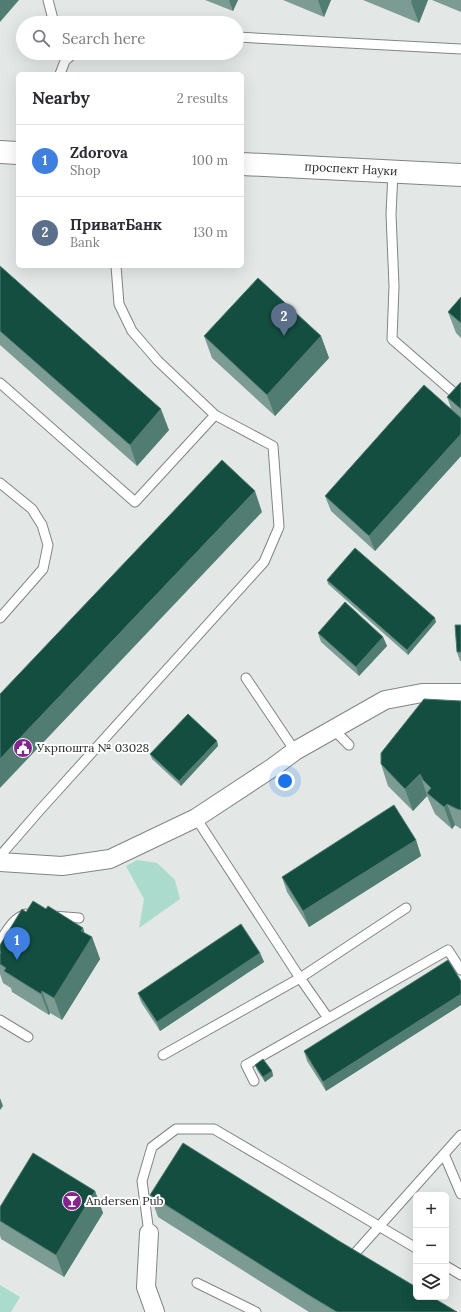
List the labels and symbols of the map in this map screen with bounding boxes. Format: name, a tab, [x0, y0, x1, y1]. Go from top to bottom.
street label: проспект Науки	[304, 159, 398, 178]
pin: 2	[271, 303, 297, 336]
public building icon: Укрпошта № 03028	[12, 737, 34, 759]
place label: Укрпошта № 03028	[36, 740, 150, 755]
your location	[275, 771, 295, 791]
pin: 1	[4, 927, 30, 960]
bar icon: Andersen Pub	[61, 1190, 83, 1212]
place label: Andersen Pub	[85, 1193, 164, 1208]

